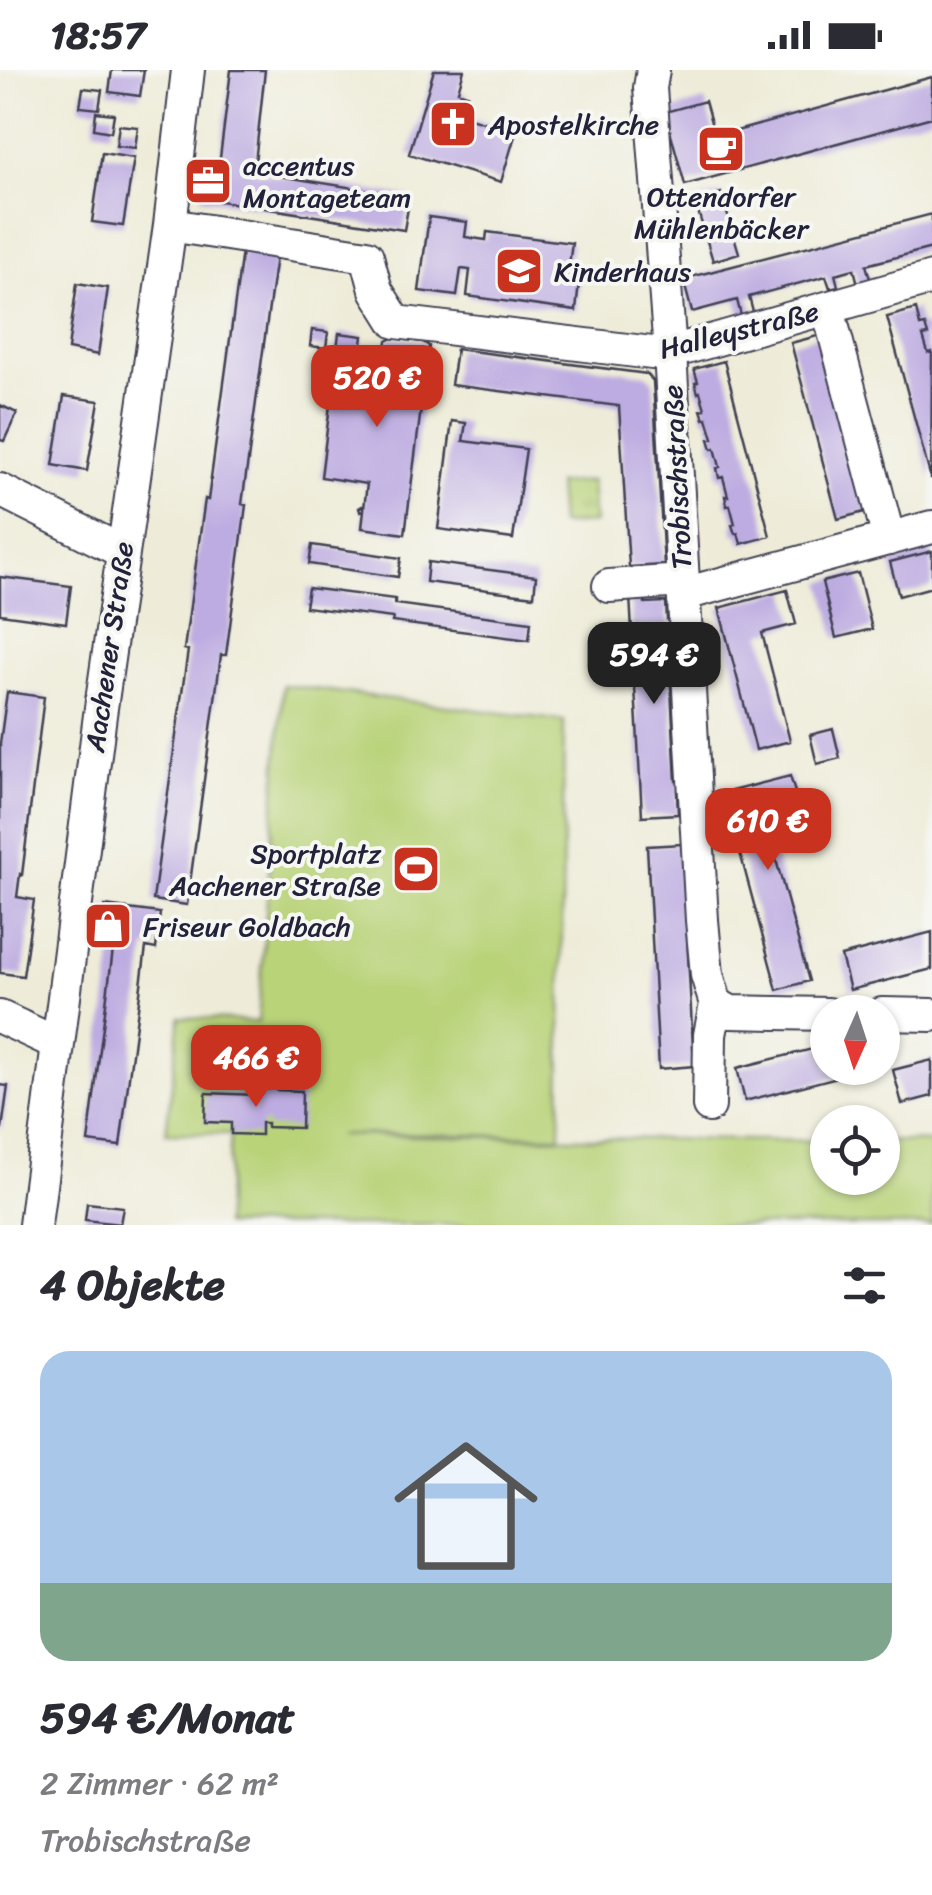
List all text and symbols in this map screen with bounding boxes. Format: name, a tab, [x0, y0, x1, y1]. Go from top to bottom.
text: 18:57	[50, 2, 146, 69]
church icon: Apostelkirche	[427, 98, 479, 150]
place label: Apostelkirche	[487, 100, 659, 149]
cafe icon: Ottendorfer Mühlenbäcker	[695, 123, 747, 175]
place label: accentus Montageteam	[243, 141, 411, 222]
office icon: accentus Montageteam	[182, 155, 234, 207]
place label: Ottendorfer Mühlenbäcker	[634, 172, 810, 253]
school or university icon: Kinderhaus	[493, 245, 545, 297]
place label: Kinderhaus	[554, 247, 691, 296]
street label: Halleystraße	[654, 287, 824, 373]
pin: 520 €	[307, 345, 447, 430]
text: 520 €	[333, 349, 421, 406]
street label: Trobischstraße	[648, 384, 706, 570]
street label: Aachener Straße	[70, 539, 148, 756]
pin: 594 €	[584, 622, 724, 707]
text: 594 €	[610, 626, 698, 683]
pin: 610 €	[698, 788, 838, 873]
text: 610 €	[727, 792, 809, 849]
place label: Sportplatz Aachener Straße	[168, 829, 382, 910]
sports icon: Sportplatz Aachener Straße	[390, 843, 442, 895]
shop icon: Friseur Goldbach	[82, 900, 134, 952]
place label: Friseur Goldbach	[143, 902, 351, 951]
north arrow	[810, 995, 900, 1085]
map controls	[810, 995, 900, 1195]
pin: 466 €	[186, 1025, 326, 1110]
text: 466 €	[213, 1029, 299, 1086]
button: locate	[810, 1105, 900, 1195]
text: 4 Objekte	[40, 1248, 225, 1322]
icon: filters	[837, 1258, 892, 1313]
icon: home	[376, 1416, 556, 1596]
text: 594 €/Monat	[40, 1681, 295, 1755]
text: 2 Zimmer · 62 m²	[40, 1755, 279, 1812]
text: Trobischstraße	[40, 1812, 251, 1869]

